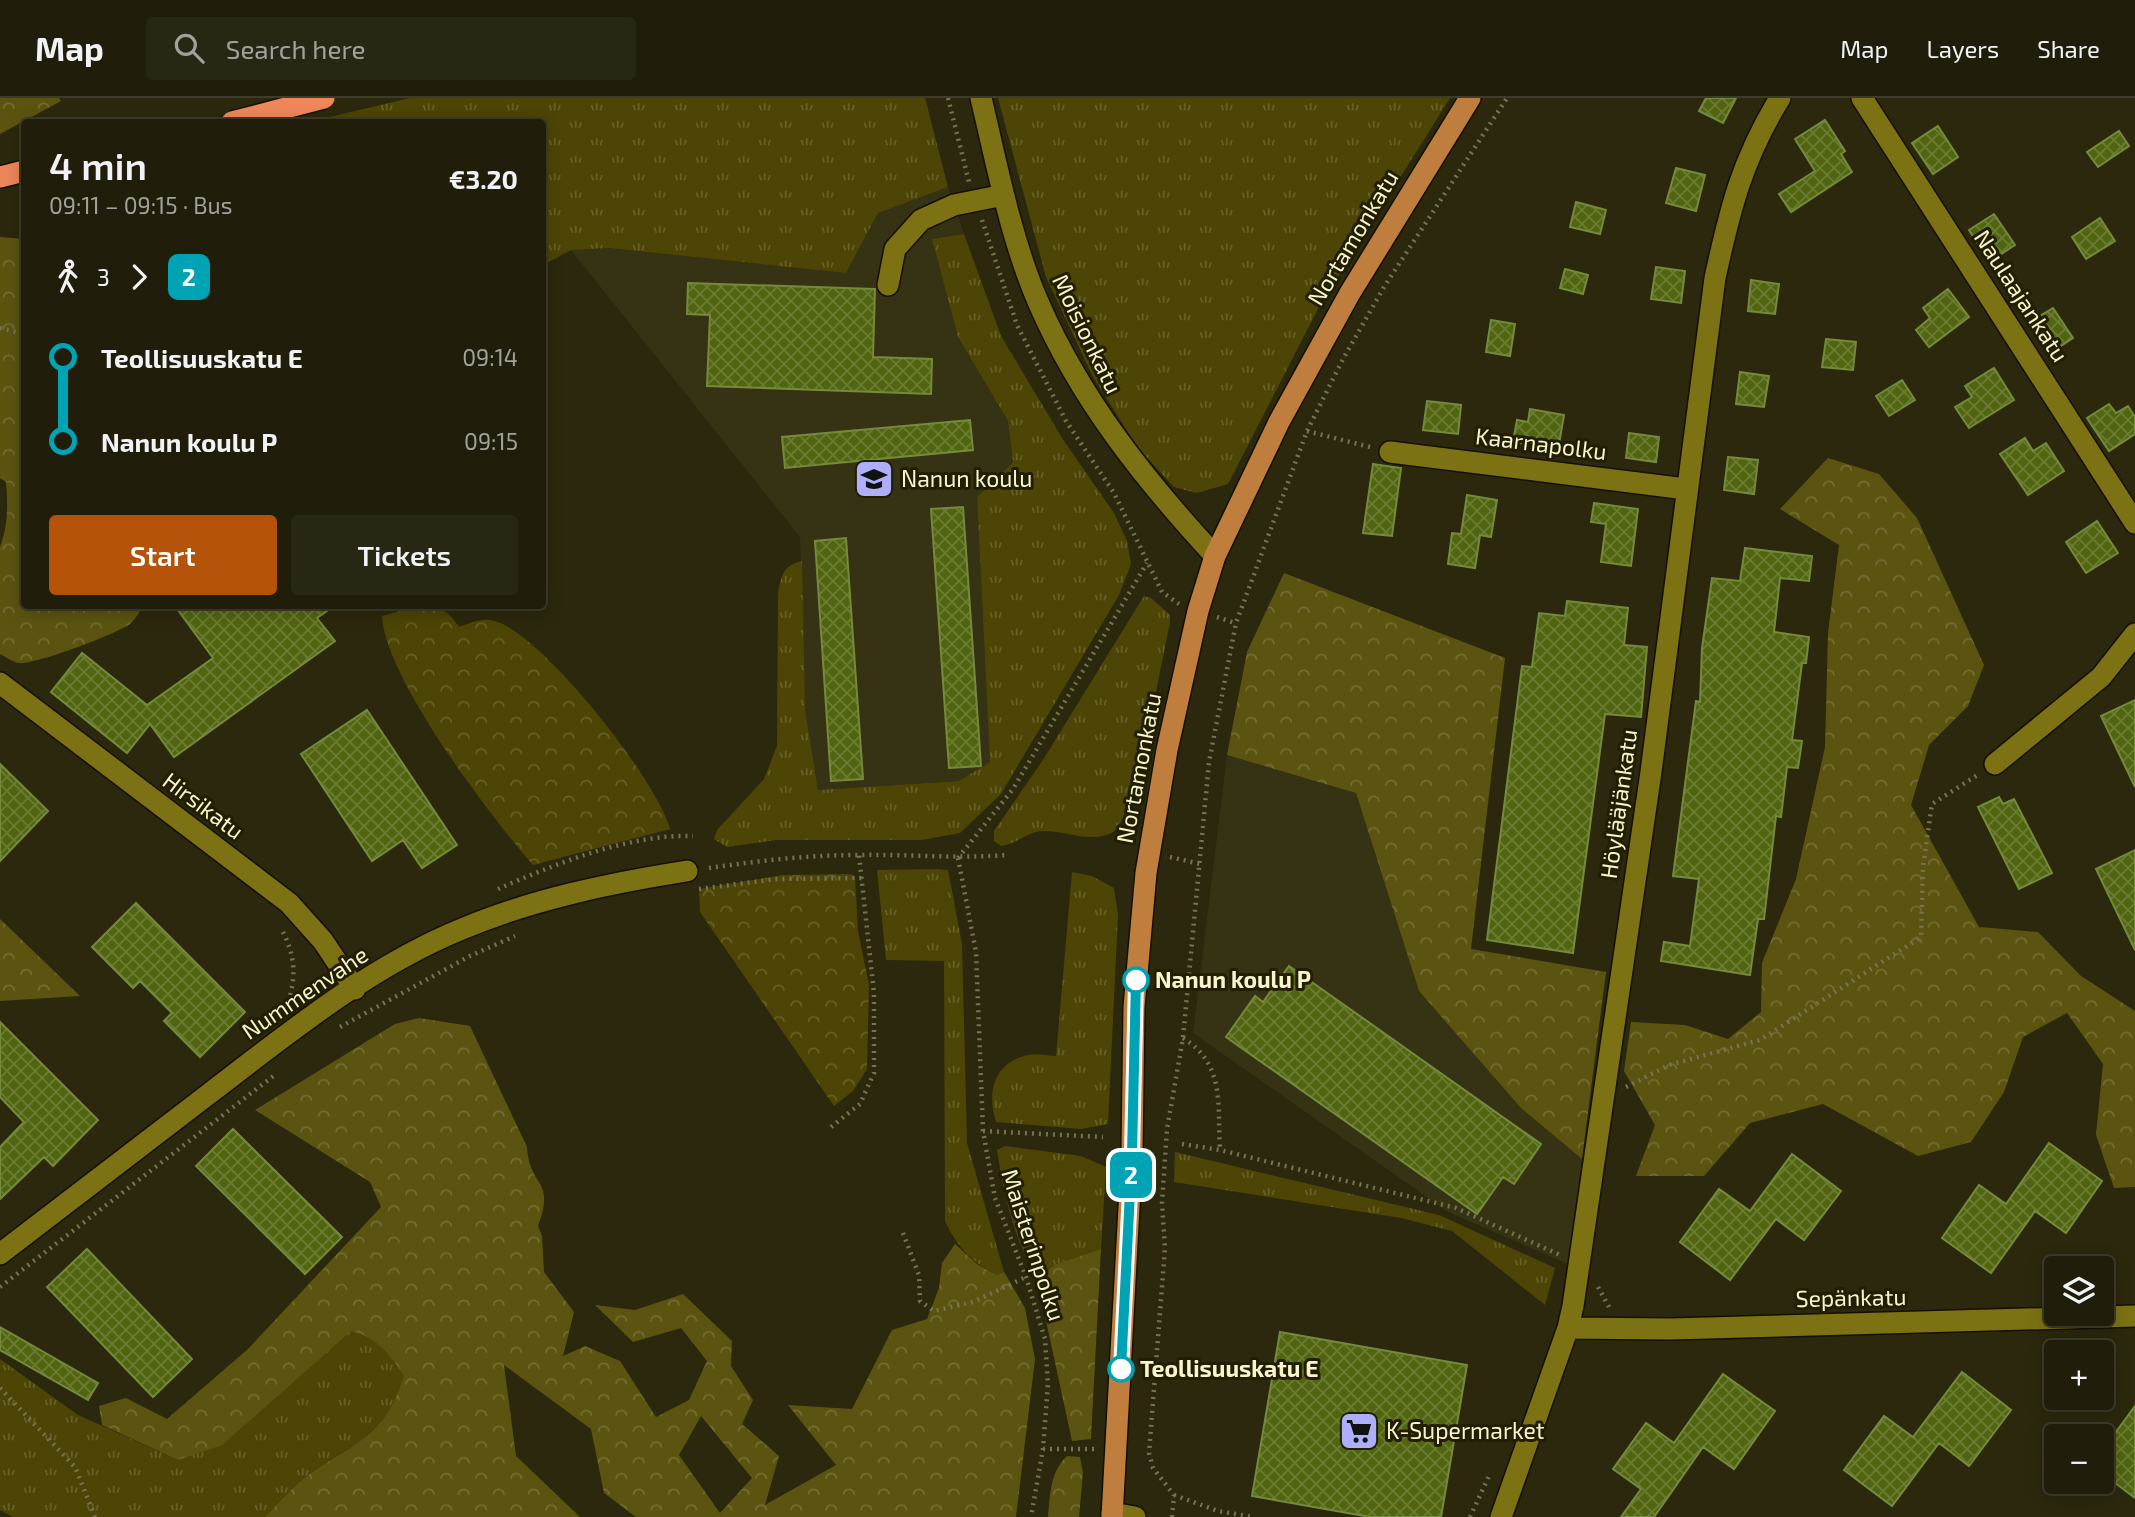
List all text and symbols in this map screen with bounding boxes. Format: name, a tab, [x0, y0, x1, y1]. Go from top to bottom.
search box	[146, 17, 636, 80]
text: Map	[35, 28, 104, 68]
icon: search	[170, 29, 208, 67]
text: Search here	[226, 33, 365, 64]
text: Map	[1840, 34, 1888, 63]
text: Layers	[1926, 34, 1999, 63]
text: Share	[2037, 34, 2100, 63]
text: 4 min	[49, 142, 147, 188]
text: €3.20	[449, 163, 518, 194]
street label: Nortamonkatu	[1301, 165, 1403, 310]
text: 09:11 – 09:15 · Bus	[49, 191, 232, 219]
street label: Naulaajankatu	[1969, 224, 2075, 367]
icon: walk	[49, 258, 87, 296]
icon: forward	[120, 258, 158, 296]
text: 2	[182, 262, 196, 291]
text: 3	[97, 263, 110, 291]
street label: Moisionkatu	[1047, 269, 1129, 398]
text: Teollisuuskatu E	[101, 342, 303, 373]
text: 09:14	[462, 343, 518, 371]
street label: Kaarnapolku	[1474, 421, 1608, 465]
text: Nanun koulu P	[101, 426, 277, 457]
text: 09:15	[464, 427, 518, 455]
school or university icon: Nanun koulu	[853, 458, 895, 500]
place label: Nanun koulu	[901, 464, 1032, 492]
button: Start	[49, 515, 277, 595]
button: Tickets	[291, 515, 518, 595]
street label: Nortamonkatu	[1110, 690, 1166, 845]
street label: Höylääjänkatu	[1594, 727, 1642, 880]
street label: Hirsikatu	[158, 766, 250, 845]
street label: Nummenvahe	[236, 940, 373, 1045]
place label: Nanun koulu P	[1155, 965, 1311, 993]
marker: Nanun koulu P	[1123, 967, 1149, 993]
line badge: 2	[1108, 1152, 1154, 1198]
text: 2	[1124, 1160, 1138, 1189]
street label: Maisterinpolku	[996, 1165, 1072, 1324]
map controls	[2044, 1256, 2114, 1494]
button: layers	[2044, 1256, 2114, 1326]
street label: Sepänkatu	[1795, 1282, 1907, 1312]
button: +	[2044, 1340, 2114, 1410]
place label: Teollisuuskatu E	[1140, 1354, 1319, 1382]
marker: Teollisuuskatu E	[1108, 1356, 1134, 1382]
supermarket icon: K-Supermarket	[1338, 1410, 1380, 1452]
place label: K-Supermarket	[1386, 1416, 1545, 1444]
button: −	[2044, 1424, 2114, 1494]

